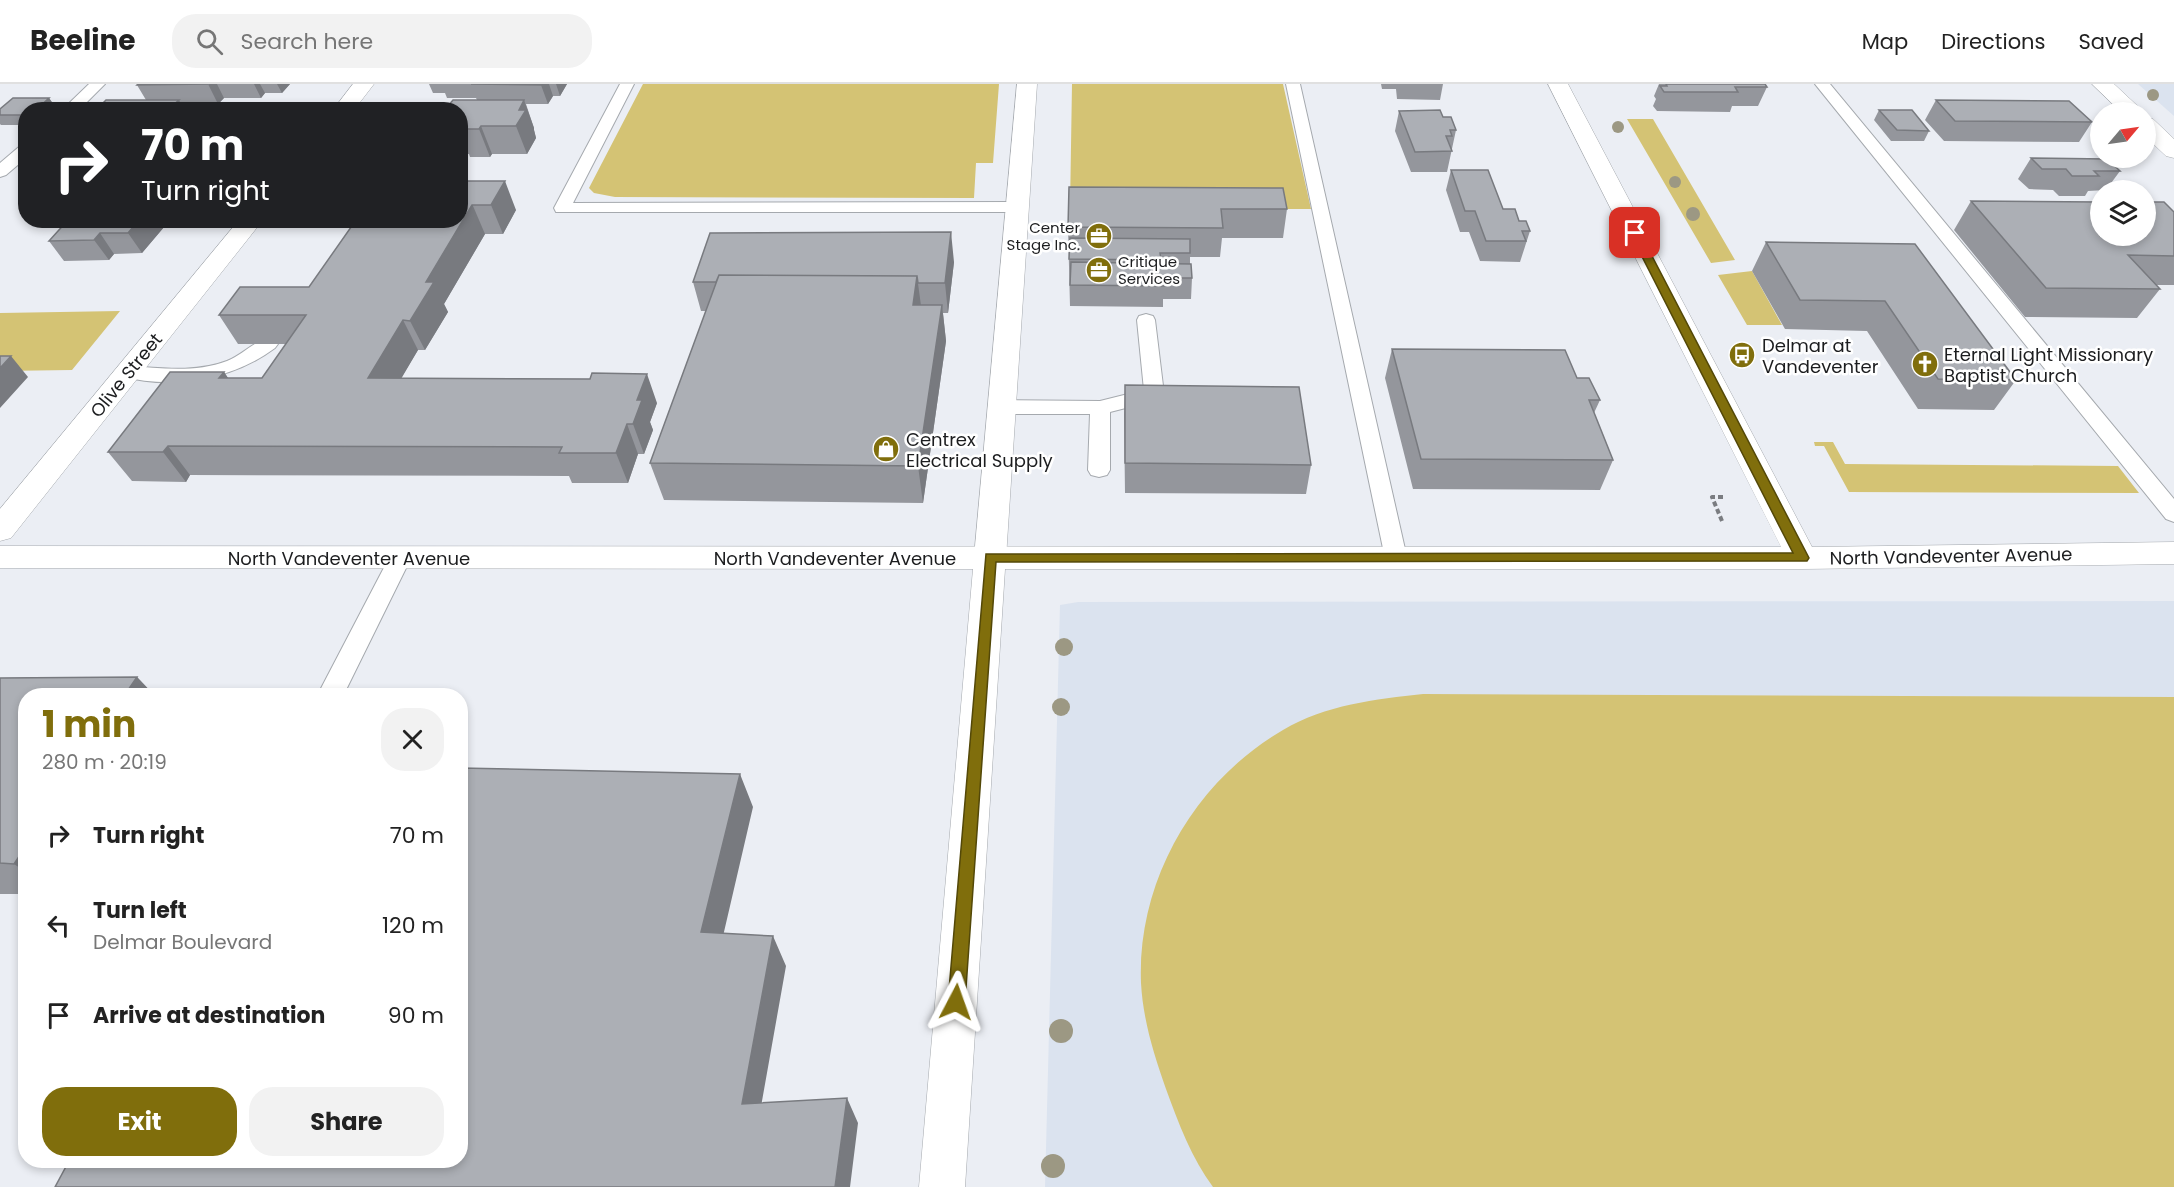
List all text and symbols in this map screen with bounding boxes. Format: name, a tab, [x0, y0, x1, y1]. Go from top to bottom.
search box	[172, 14, 592, 68]
text: Beeline	[30, 21, 136, 60]
icon: search	[193, 25, 226, 58]
text: Search here	[241, 26, 373, 57]
text: Map	[1862, 27, 1908, 56]
text: Directions	[1941, 27, 2045, 56]
text: Saved	[2078, 27, 2144, 56]
north arrow	[2090, 102, 2156, 168]
map controls	[2090, 102, 2156, 246]
text: 70 m	[141, 116, 244, 175]
icon: right	[42, 126, 120, 204]
text: Turn right	[141, 172, 270, 209]
button: layers	[2090, 180, 2156, 246]
pin	[1609, 207, 1660, 258]
icon: arrive	[1618, 216, 1651, 249]
place label: Center Stage Inc.	[1007, 217, 1080, 255]
office icon: Center Stage Inc.	[1084, 221, 1114, 251]
place label: Critique Services	[1118, 251, 1180, 289]
office icon: Critique Services	[1084, 255, 1114, 285]
street label: Olive Street	[84, 328, 168, 422]
place label: Delmar at Vandeventer	[1762, 333, 1879, 379]
bus stop icon: Delmar at Vandeventer	[1727, 340, 1757, 370]
place label: Eternal Light Missionary Baptist Church	[1944, 342, 2153, 388]
church icon: Eternal Light Missionary Baptist Church	[1910, 349, 1940, 379]
place label: Centrex Electrical Supply	[906, 427, 1053, 473]
shop icon: Centrex Electrical Supply	[871, 434, 901, 464]
street label: North Vandeventer Avenue	[1830, 541, 2072, 571]
street label: North Vandeventer Avenue	[228, 546, 470, 571]
street label: North Vandeventer Avenue	[714, 546, 956, 571]
text: 1 min	[42, 699, 136, 750]
button: close	[381, 708, 444, 771]
text: 280 m · 20:19	[42, 748, 167, 776]
icon: right	[42, 819, 75, 852]
text: Turn right	[93, 820, 204, 851]
text: 70 m	[390, 820, 444, 851]
text: Turn left	[93, 895, 187, 926]
icon: left	[42, 909, 75, 942]
text: 120 m	[382, 910, 444, 941]
text: Delmar Boulevard	[93, 928, 272, 956]
position arrow	[924, 970, 988, 1034]
icon: arrive	[42, 999, 75, 1032]
text: Arrive at destination	[93, 1000, 325, 1031]
text: 90 m	[388, 1000, 444, 1031]
button: Exit	[42, 1087, 237, 1156]
button: Share	[249, 1087, 444, 1156]

